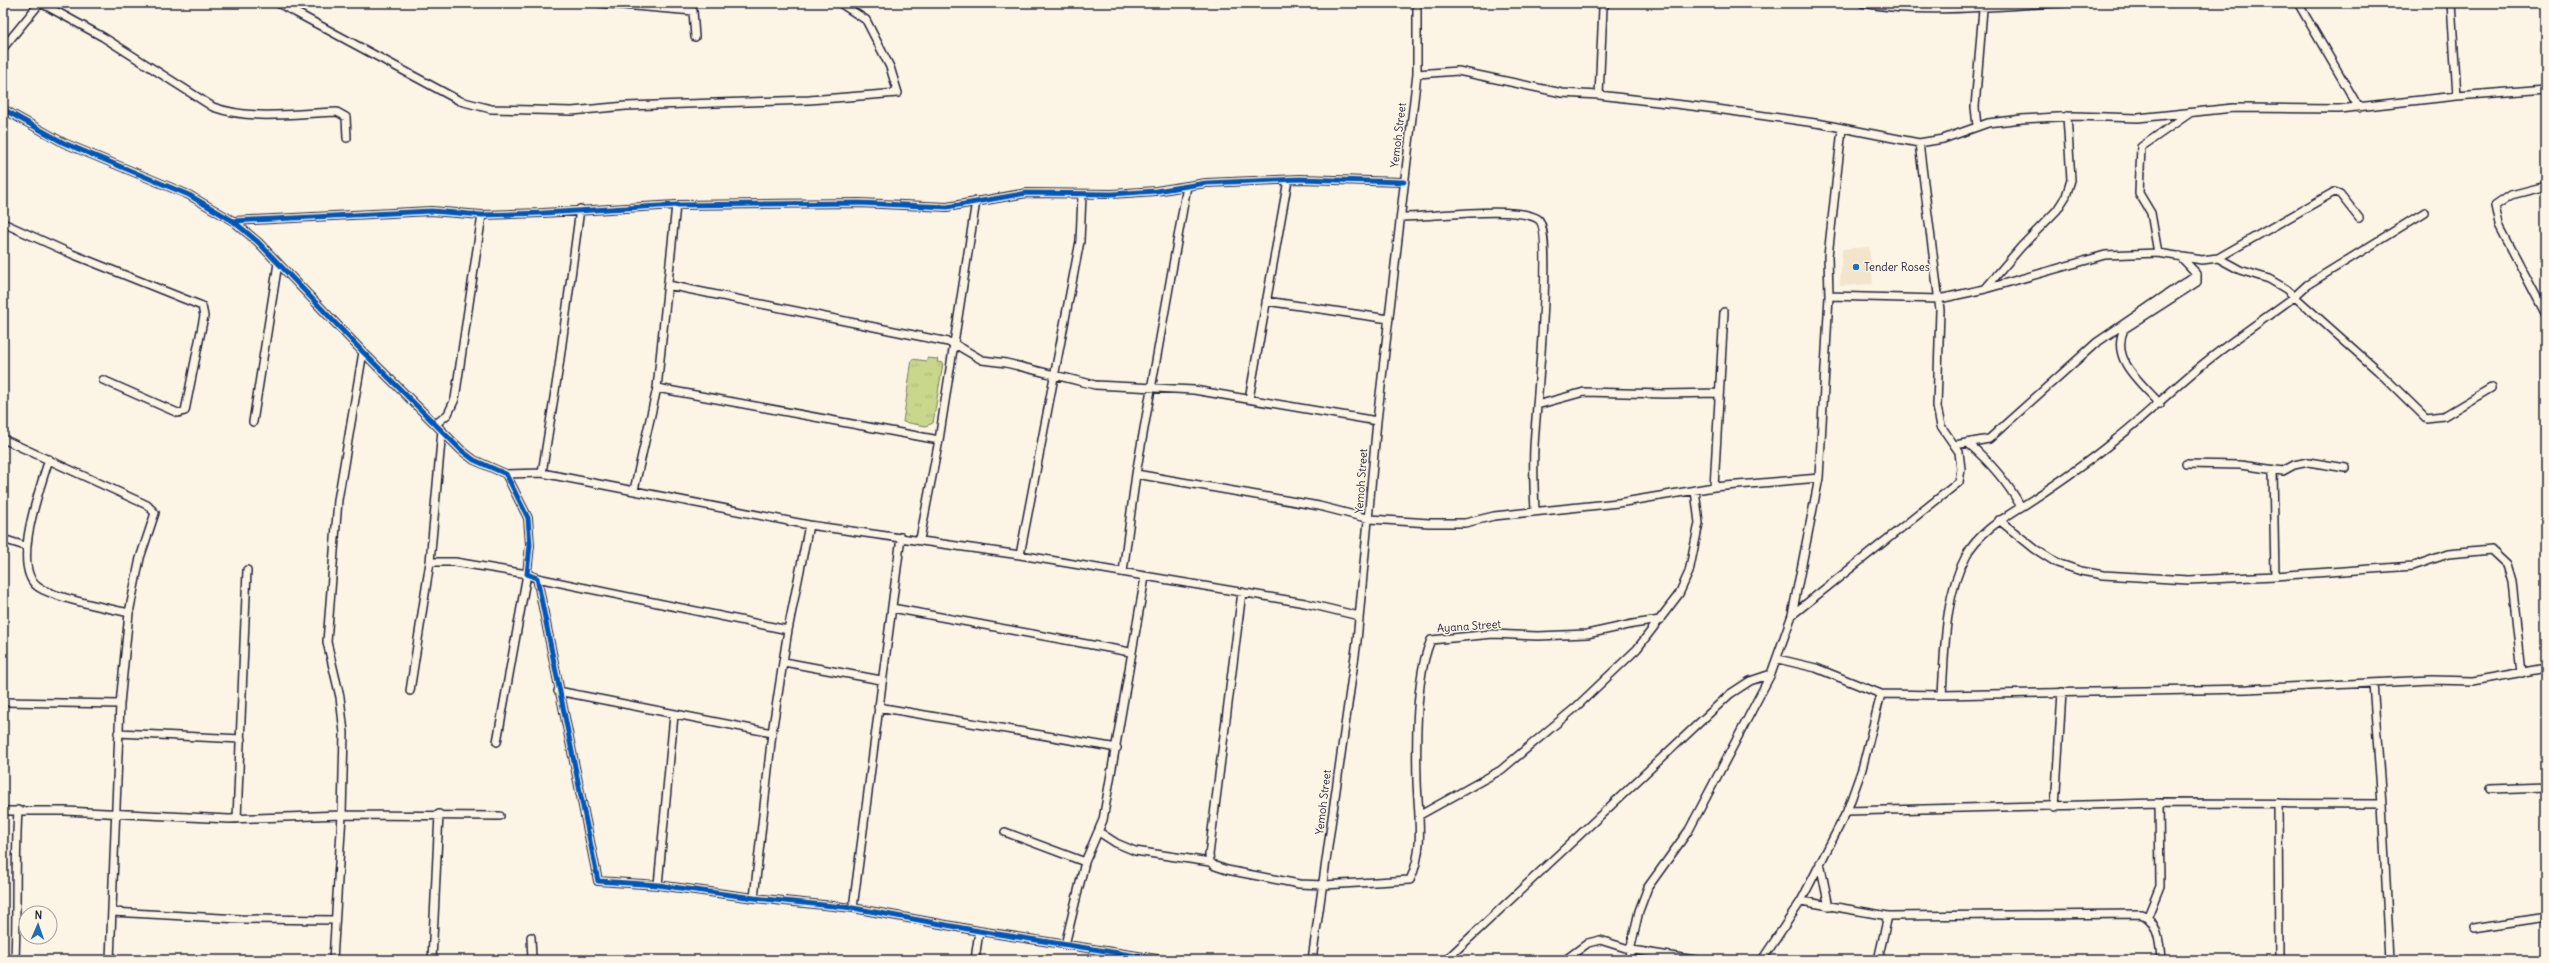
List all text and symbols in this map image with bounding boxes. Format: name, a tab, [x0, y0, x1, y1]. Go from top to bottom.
street label: Yemoh Street	[1387, 101, 1409, 168]
place label: Tender Roses	[1864, 260, 1930, 274]
marker: Tender Roses	[1851, 262, 1861, 272]
street label: Yemoh Street	[1352, 448, 1370, 514]
street label: Ayana Street	[1436, 617, 1502, 635]
street label: Yemoh Street	[1312, 768, 1334, 835]
north arrow	[18, 905, 58, 945]
text: N	[34, 908, 42, 922]

